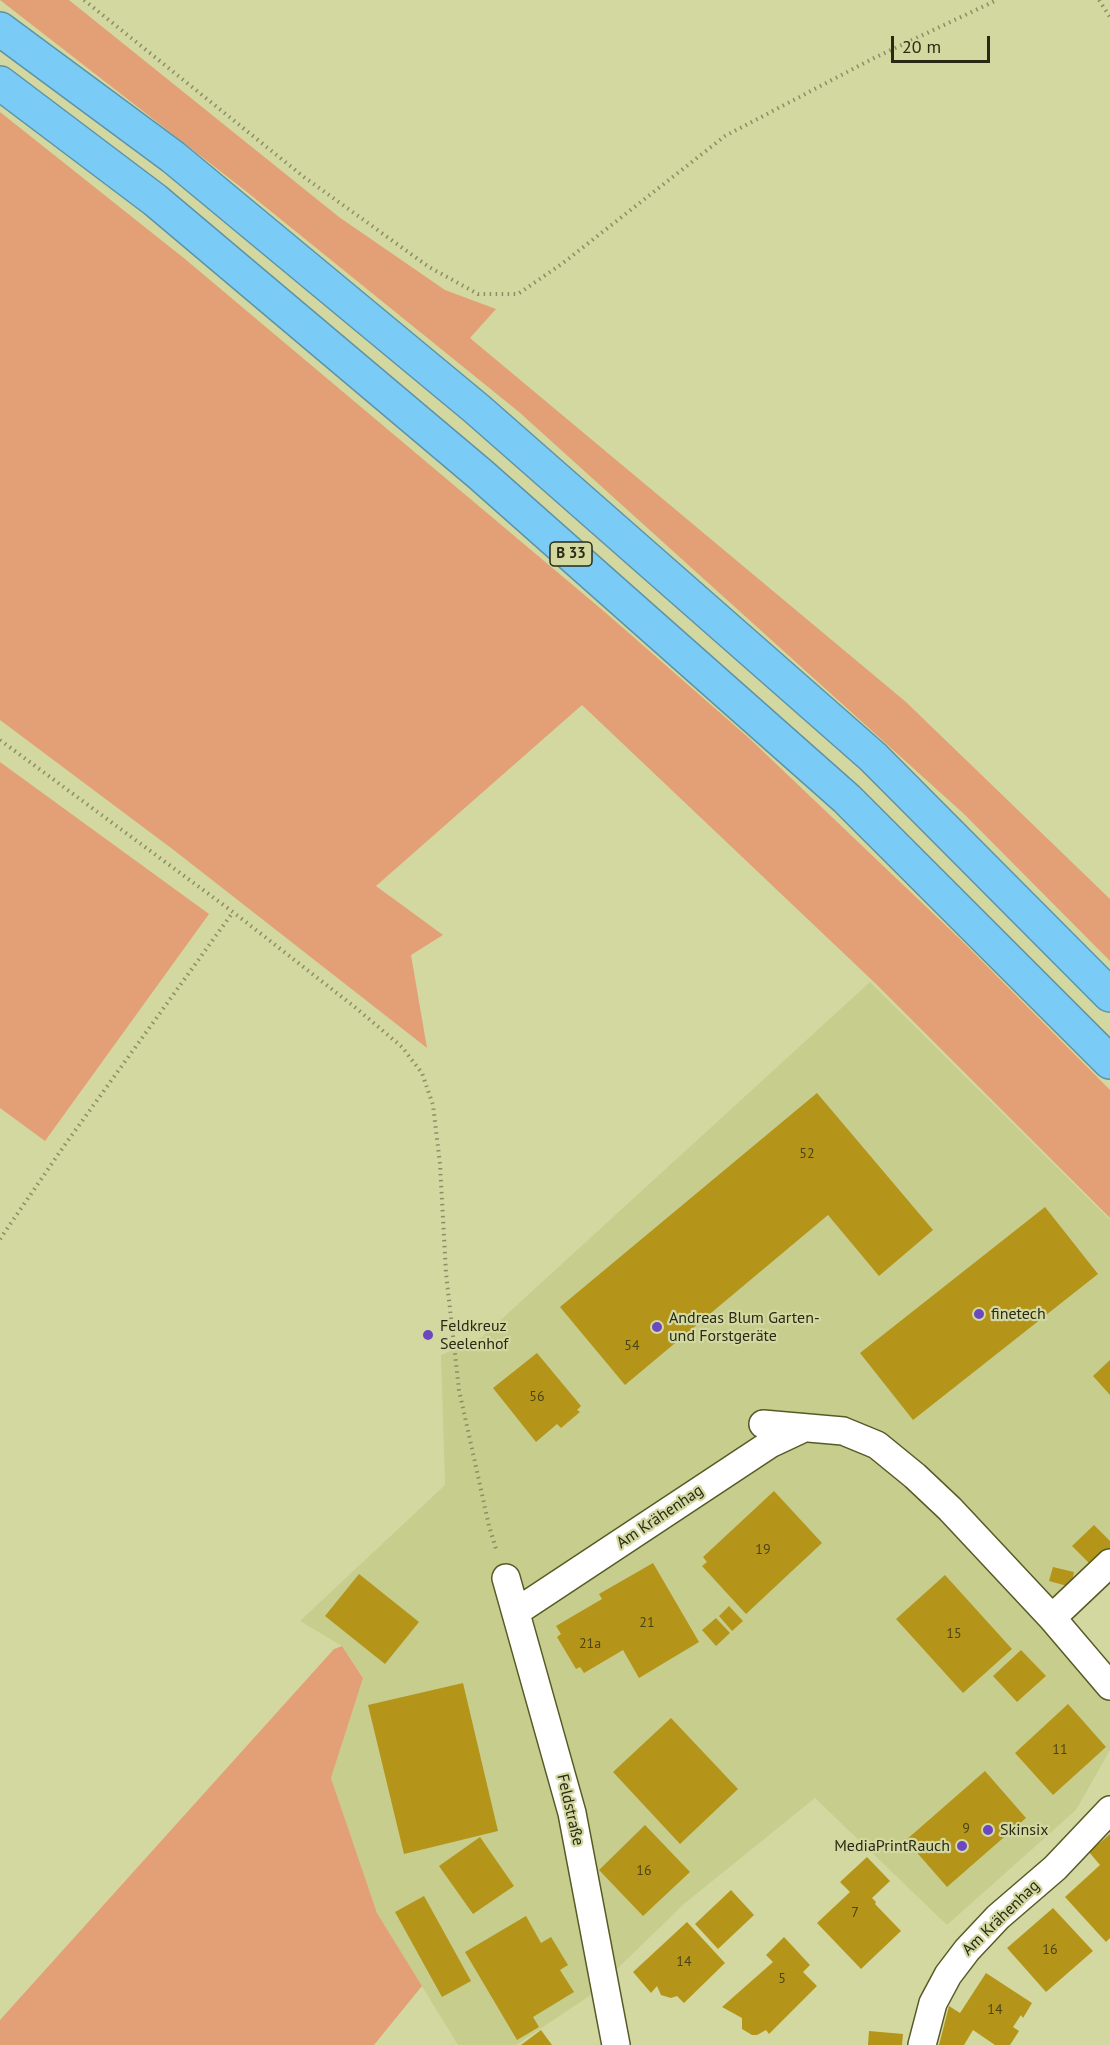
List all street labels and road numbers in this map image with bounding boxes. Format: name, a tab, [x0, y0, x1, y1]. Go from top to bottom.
road number: B 33	[550, 542, 592, 566]
street label: Am Krähenhag	[613, 1481, 707, 1553]
street label: Feldstraße	[552, 1772, 588, 1848]
street label: Am Krähenhag	[958, 1876, 1044, 1960]

